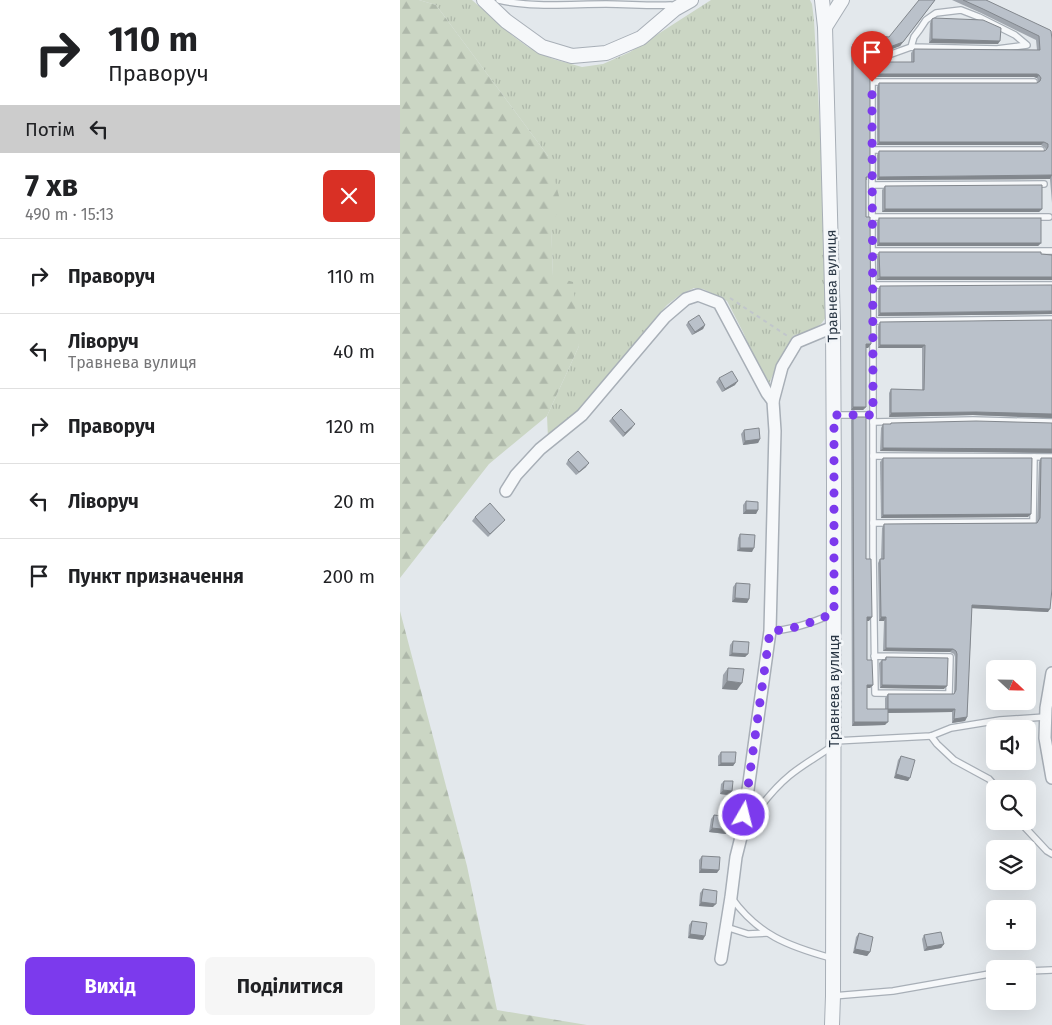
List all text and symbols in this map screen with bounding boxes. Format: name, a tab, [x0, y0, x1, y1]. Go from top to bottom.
text: 110 m	[108, 18, 198, 60]
icon: right	[25, 20, 90, 85]
pin	[851, 31, 893, 82]
icon: arrive	[858, 38, 886, 66]
text: Праворуч	[108, 60, 209, 87]
icon: left	[85, 115, 113, 143]
text: Потім	[25, 118, 75, 141]
text: 7 хв	[25, 168, 78, 204]
button: close	[323, 170, 375, 222]
text: 490 m · 15:13	[25, 205, 114, 224]
street label: Травнева вулиця	[823, 229, 841, 343]
icon: right	[25, 262, 53, 290]
text: Праворуч	[68, 265, 155, 288]
text: 110 m	[327, 265, 375, 288]
text: Ліворуч	[68, 330, 139, 353]
icon: left	[25, 337, 53, 365]
text: 40 m	[333, 340, 375, 363]
text: Травнева вулиця	[68, 353, 197, 372]
icon: right	[25, 412, 53, 440]
text: Праворуч	[68, 415, 155, 438]
text: 120 m	[325, 415, 375, 438]
icon: left	[25, 487, 53, 515]
text: Ліворуч	[68, 490, 139, 513]
text: 20 m	[334, 490, 375, 513]
icon: arrive	[25, 562, 53, 590]
text: Пункт призначення	[68, 565, 244, 588]
text: 200 m	[323, 565, 375, 588]
street label: Травнева вулиця	[826, 635, 843, 747]
north arrow	[986, 660, 1036, 710]
map controls	[986, 660, 1036, 1010]
button: sound	[986, 720, 1036, 770]
button: search	[986, 780, 1036, 830]
position arrow	[717, 788, 769, 840]
button: layers	[986, 840, 1036, 890]
button: +	[986, 900, 1036, 950]
button: Вихід	[25, 957, 195, 1015]
button: Поділитися	[205, 957, 375, 1015]
button: −	[986, 960, 1036, 1010]

